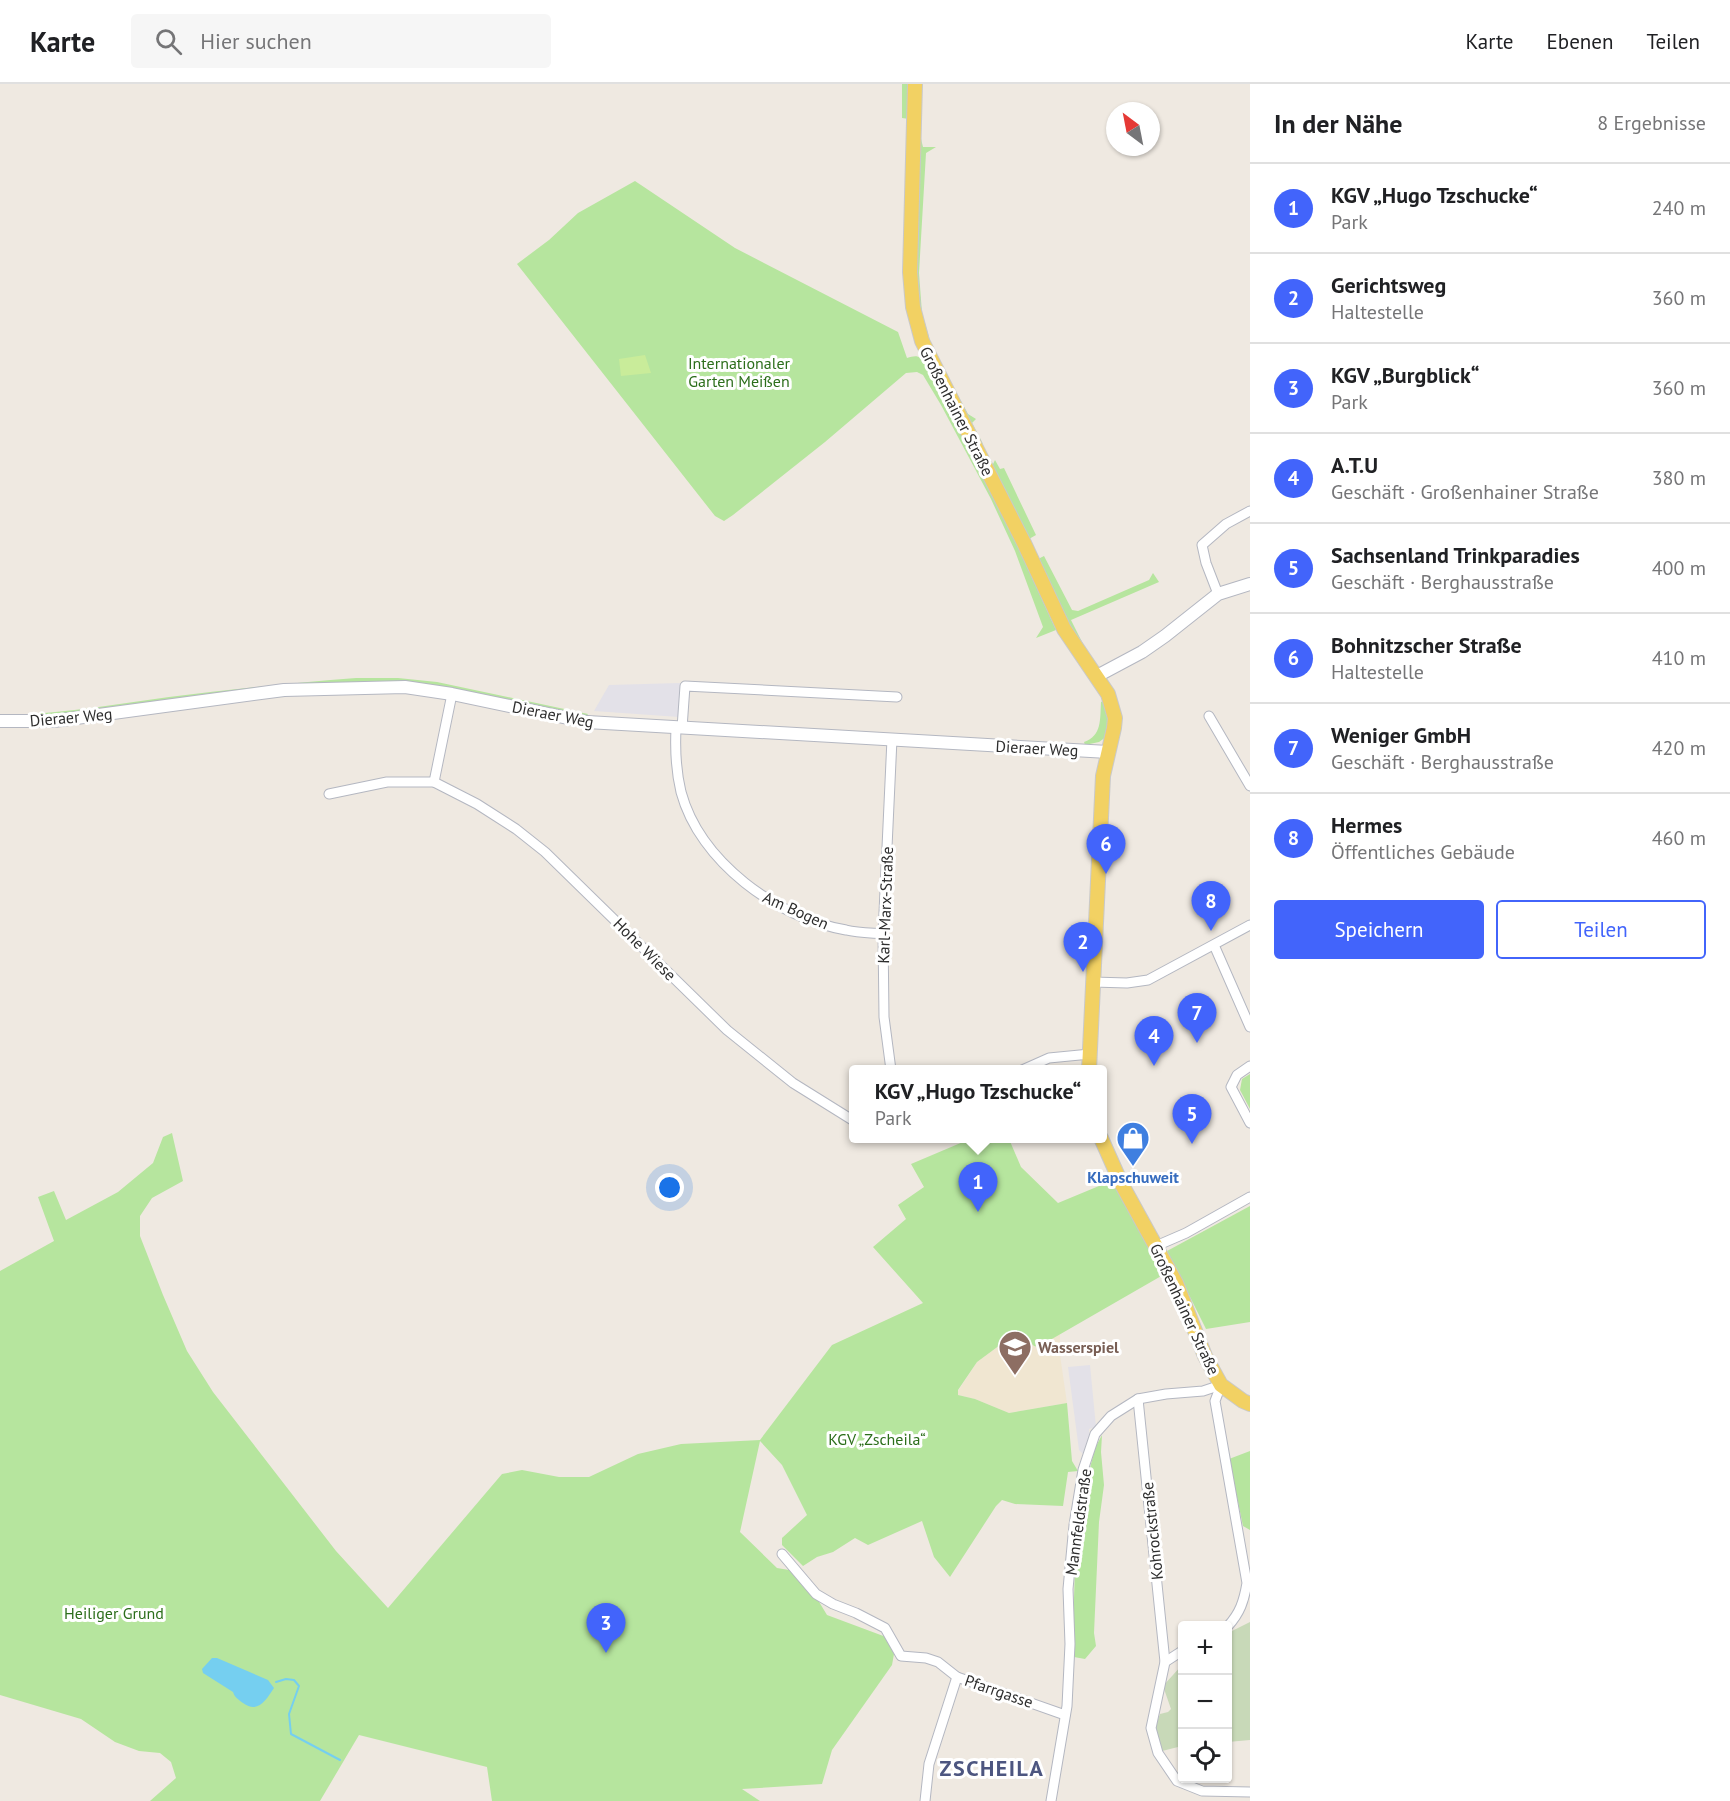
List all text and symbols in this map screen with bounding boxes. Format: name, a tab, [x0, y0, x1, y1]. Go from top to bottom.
search box	[131, 14, 551, 68]
text: Karte	[30, 23, 95, 60]
icon: search	[152, 25, 185, 58]
text: Hier suchen	[200, 27, 312, 55]
text: Karte	[1466, 28, 1514, 55]
text: Ebenen	[1547, 28, 1613, 55]
text: Teilen	[1646, 28, 1700, 55]
north arrow	[1106, 102, 1160, 156]
text: In der Nähe	[1274, 107, 1402, 140]
text: 8 Ergebnisse	[1597, 110, 1706, 136]
text: KGV „Hugo Tzschucke“	[1331, 181, 1538, 209]
text: 1	[1288, 195, 1299, 221]
text: 240 m	[1652, 195, 1706, 221]
text: Park	[1331, 209, 1368, 235]
text: Gerichtsweg	[1331, 271, 1446, 299]
text: 2	[1288, 285, 1299, 311]
text: 360 m	[1652, 285, 1706, 311]
text: Haltestelle	[1331, 299, 1424, 325]
street label: Großenhainer Straße	[916, 343, 998, 479]
park label: Internationaler Garten Meißen	[688, 353, 791, 391]
text: KGV „Burgblick“	[1331, 361, 1479, 389]
text: 3	[1288, 375, 1299, 401]
text: 360 m	[1652, 375, 1706, 401]
text: Park	[1331, 389, 1368, 415]
text: A.T.U	[1331, 451, 1378, 479]
text: 4	[1288, 465, 1299, 491]
text: 380 m	[1652, 465, 1706, 491]
text: Geschäft · Großenhainer Straße	[1331, 479, 1599, 505]
text: Sachsenland Trinkparadies	[1331, 541, 1580, 569]
text: 5	[1288, 555, 1299, 581]
text: 400 m	[1652, 555, 1706, 581]
text: Geschäft · Berghausstraße	[1331, 569, 1554, 595]
text: Bohnitzscher Straße	[1331, 631, 1522, 659]
text: 6	[1288, 645, 1299, 671]
text: 410 m	[1652, 645, 1706, 671]
text: Haltestelle	[1331, 659, 1424, 685]
street label: Dieraer Weg	[510, 696, 596, 732]
street label: Dieraer Weg	[29, 703, 113, 731]
text: Weniger GmbH	[1331, 721, 1471, 749]
text: 7	[1288, 735, 1299, 761]
text: 420 m	[1652, 735, 1706, 761]
street label: Dieraer Weg	[995, 736, 1079, 760]
text: Geschäft · Berghausstraße	[1331, 749, 1554, 775]
text: Hermes	[1331, 811, 1402, 839]
pin: 6	[1086, 824, 1126, 874]
text: 8	[1288, 825, 1299, 851]
text: 460 m	[1652, 825, 1706, 851]
text: Öffentliches Gebäude	[1331, 839, 1515, 865]
street label: Karl-Marx-Straße	[873, 846, 897, 964]
pin: 8	[1192, 882, 1230, 931]
street label: Am Bogen	[760, 887, 832, 933]
button: Speichern	[1274, 900, 1484, 959]
button: Teilen	[1496, 900, 1706, 959]
street label: Hohe Wiese	[609, 913, 681, 985]
pin: 2	[1064, 922, 1102, 972]
pin: 7	[1178, 994, 1216, 1043]
pin: 4	[1134, 1016, 1174, 1066]
popup	[849, 1065, 1107, 1143]
text: KGV „Hugo Tzschucke“	[875, 1077, 1081, 1105]
pin: 5	[1172, 1094, 1212, 1144]
text: Park	[875, 1105, 911, 1131]
shop icon: Klapschuweit	[1115, 1120, 1151, 1167]
pin: 1	[958, 1162, 998, 1212]
place label: Klapschuweit	[1087, 1167, 1179, 1187]
your location	[655, 1173, 684, 1202]
street label: Großenhainer Straße	[1146, 1240, 1224, 1378]
school or university icon: Wasserspiel	[997, 1329, 1033, 1376]
place label: Wasserspiel	[1038, 1337, 1119, 1357]
park label: KGV „Zscheila“	[828, 1429, 926, 1449]
street label: Mannfeldstraße	[1061, 1467, 1095, 1577]
street label: Kohrockstraße	[1137, 1481, 1167, 1581]
park label: Heiliger Grund	[64, 1603, 164, 1623]
pin: 3	[586, 1604, 626, 1653]
map controls	[1178, 1621, 1232, 1783]
button: +	[1178, 1621, 1232, 1675]
street label: Pfarrgasse	[962, 1670, 1036, 1712]
button: −	[1178, 1675, 1232, 1729]
button: locate	[1178, 1729, 1232, 1783]
district label: ZSCHEILA	[940, 1754, 1044, 1782]

